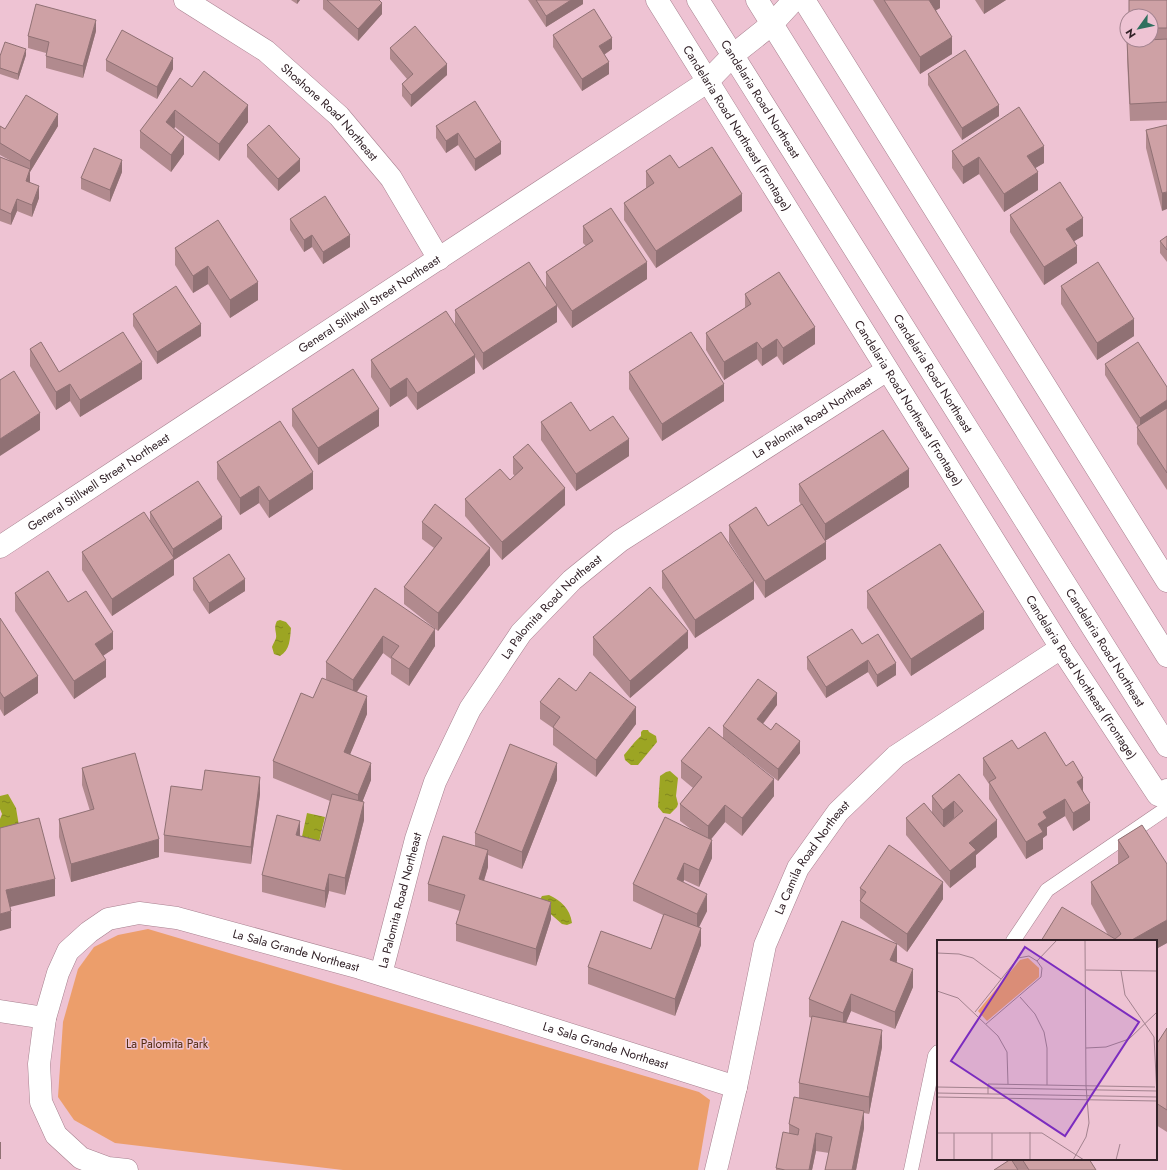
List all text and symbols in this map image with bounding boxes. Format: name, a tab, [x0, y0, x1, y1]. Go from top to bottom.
north arrow	[1119, 8, 1159, 48]
text: N	[1122, 25, 1140, 41]
street label: Candelaria Road Northeast	[716, 36, 804, 162]
street label: Candelaria Road Northeast (Frontage)	[678, 42, 795, 215]
street label: Shoshone Road Northeast	[277, 59, 382, 165]
street label: General Stillwell Street Northeast	[295, 251, 444, 357]
street label: Candelaria Road Northeast	[889, 311, 977, 436]
street label: Candelaria Road Northeast (Frontage)	[850, 317, 967, 489]
street label: La Palomita Road Northeast	[749, 373, 876, 463]
street label: General Stillwell Street Northeast	[24, 429, 173, 536]
street label: La Palomita Road Northeast	[497, 550, 606, 663]
street label: Candelaria Road Northeast	[1061, 585, 1149, 711]
street label: Candelaria Road Northeast (Frontage)	[1021, 592, 1141, 763]
street label: La Camila Road Northeast	[770, 796, 854, 918]
street label: La Palomita Road Northeast	[374, 830, 427, 970]
street label: La Sala Grande Northeast	[231, 925, 361, 976]
inset map	[937, 940, 1157, 1160]
street label: La Sala Grande Northeast	[541, 1017, 670, 1074]
park label: La Palomita Park	[126, 1035, 209, 1053]

